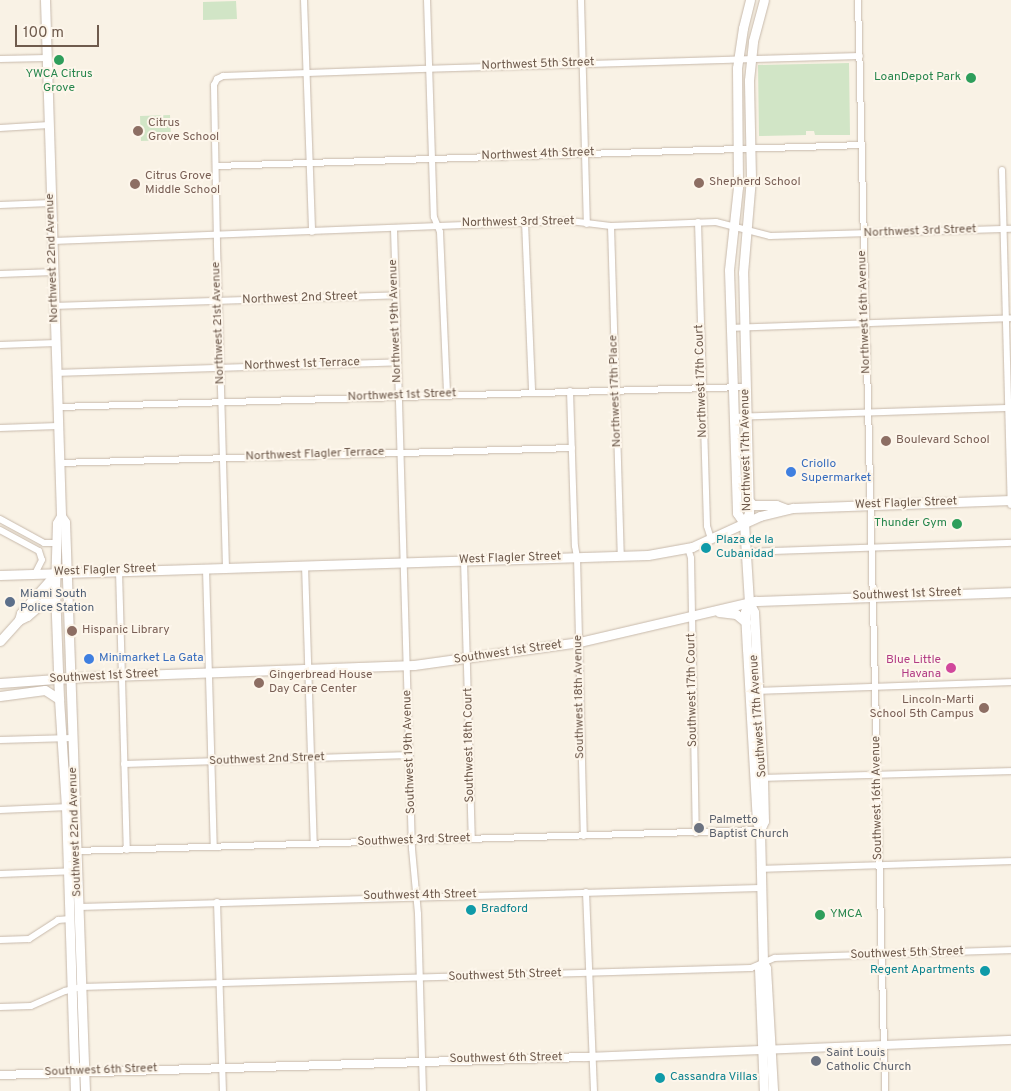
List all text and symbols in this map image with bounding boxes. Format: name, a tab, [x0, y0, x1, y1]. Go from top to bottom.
scale bar	[18, 15, 101, 47]
text: 100 m	[23, 24, 64, 43]
marker: YWCA Citrus Grove	[53, 54, 65, 66]
street label: Northwest 5th Street	[481, 56, 595, 74]
place label: YWCA Citrus Grove	[25, 68, 93, 96]
place label: LoanDepot Park	[874, 71, 961, 85]
marker: LoanDepot Park	[965, 72, 977, 84]
place label: Citrus Grove School	[148, 117, 219, 145]
marker: Citrus Grove School	[132, 125, 144, 137]
street label: Northwest 4th Street	[481, 146, 595, 164]
place label: Citrus Grove Middle School	[145, 170, 220, 198]
place label: Shepherd School	[709, 176, 801, 190]
marker: Shepherd School	[693, 177, 705, 189]
marker: Citrus Grove Middle School	[129, 178, 141, 190]
street label: Northwest 22nd Avenue	[44, 193, 62, 323]
street label: Northwest 3rd Street	[461, 215, 575, 231]
street label: Northwest 3rd Street	[863, 223, 977, 241]
street label: Northwest 16th Avenue	[856, 250, 874, 374]
street label: Northwest 19th Avenue	[387, 259, 405, 383]
street label: Northwest 21st Avenue	[210, 261, 228, 385]
street label: Northwest 2nd Street	[242, 290, 358, 308]
street label: Northwest 17th Court	[693, 324, 711, 438]
street label: Northwest 17th Place	[607, 335, 625, 447]
street label: Northwest 1st Terrace	[244, 356, 360, 374]
street label: Northwest 1st Street	[347, 387, 457, 405]
street label: Northwest 17th Avenue	[739, 388, 755, 512]
place label: Boulevard School	[896, 434, 990, 448]
marker: Boulevard School	[880, 435, 892, 447]
street label: Northwest Flagler Terrace	[245, 445, 385, 465]
place label: Criollo Supermarket	[801, 458, 871, 486]
marker: Criollo Supermarket	[785, 466, 797, 478]
street label: West Flagler Street	[855, 495, 957, 513]
place label: Thunder Gym	[874, 517, 947, 531]
marker: Thunder Gym	[951, 518, 963, 530]
place label: Plaza de la Cubanidad	[716, 534, 774, 562]
marker: Plaza de la Cubanidad	[700, 542, 712, 554]
street label: West Flagler Street	[459, 550, 561, 568]
street label: West Flagler Street	[54, 562, 156, 580]
street label: Southwest 1st Street	[852, 586, 962, 604]
place label: Miami South Police Station	[20, 588, 94, 616]
marker: Miami South Police Station	[4, 596, 16, 608]
place label: Hispanic Library	[82, 624, 170, 638]
marker: Hispanic Library	[66, 625, 78, 637]
street label: Southwest 17th Court	[685, 633, 701, 747]
street label: Southwest 18th Avenue	[572, 635, 588, 759]
street label: Southwest 1st Street	[453, 638, 563, 668]
place label: Minimarket La Gata	[99, 652, 203, 666]
marker: Minimarket La Gata	[83, 653, 95, 665]
street label: Southwest 17th Avenue	[748, 654, 770, 778]
place label: Blue Little Havana	[886, 654, 941, 682]
marker: Blue Little Havana	[945, 662, 957, 674]
street label: Southwest 1st Street	[49, 667, 159, 687]
place label: Gingerbread House Day Care Center	[269, 669, 372, 697]
marker: Gingerbread House Day Care Center	[253, 677, 265, 689]
street label: Southwest 18th Court	[462, 687, 478, 803]
street label: Southwest 19th Avenue	[401, 689, 419, 815]
place label: Lincoln-Marti School 5th Campus	[870, 694, 974, 722]
marker: Lincoln-Marti School 5th Campus	[978, 702, 990, 714]
street label: Southwest 16th Avenue	[870, 736, 886, 860]
street label: Southwest 2nd Street	[209, 751, 325, 769]
street label: Southwest 22nd Avenue	[67, 767, 85, 897]
place label: Palmetto Baptist Church	[709, 814, 789, 842]
marker: Palmetto Baptist Church	[693, 822, 705, 834]
street label: Southwest 3rd Street	[357, 832, 471, 850]
street label: Southwest 4th Street	[363, 888, 477, 904]
place label: Bradford	[481, 903, 528, 917]
marker: Bradford	[465, 904, 477, 916]
place label: YMCA	[830, 908, 863, 922]
marker: YMCA	[814, 909, 826, 921]
street label: Southwest 5th Street	[850, 945, 964, 963]
place label: Regent Apartments	[869, 964, 975, 978]
marker: Regent Apartments	[979, 965, 991, 977]
street label: Southwest 5th Street	[448, 967, 562, 985]
place label: Saint Louis Catholic Church	[826, 1047, 911, 1075]
street label: Southwest 6th Street	[449, 1051, 563, 1067]
marker: Saint Louis Catholic Church	[810, 1055, 822, 1067]
street label: Southwest 6th Street	[44, 1062, 158, 1080]
place label: Cassandra Villas	[670, 1071, 758, 1085]
marker: Cassandra Villas	[654, 1072, 666, 1084]

